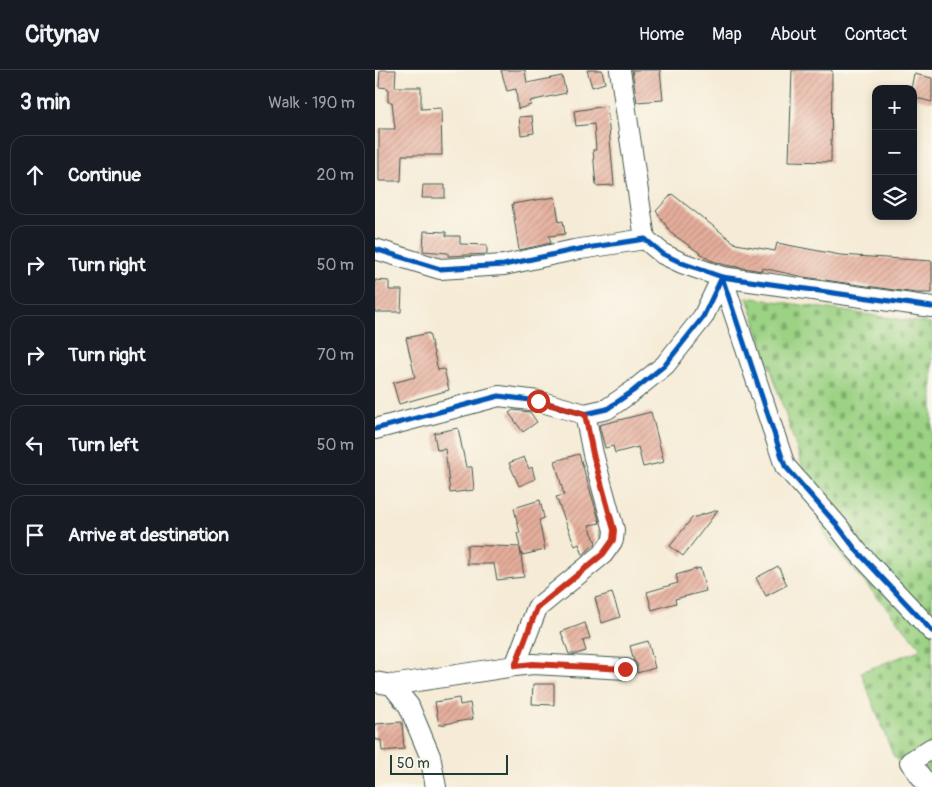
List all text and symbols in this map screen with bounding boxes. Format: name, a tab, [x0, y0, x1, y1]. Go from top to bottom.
text: Citynav	[25, 20, 100, 49]
text: Home	[639, 23, 684, 46]
text: Map	[712, 23, 742, 46]
text: About	[770, 23, 816, 46]
text: Contact	[844, 23, 907, 46]
map controls	[872, 85, 917, 220]
button: +	[872, 85, 917, 130]
text: 3 min	[20, 89, 70, 116]
text: Walk · 190 m	[268, 93, 355, 113]
button: −	[872, 130, 917, 175]
icon: ahead	[21, 161, 49, 189]
text: Continue	[68, 163, 141, 187]
text: 20 m	[316, 165, 354, 185]
button: layers	[872, 175, 917, 220]
icon: right	[21, 251, 49, 279]
text: Turn right	[68, 253, 146, 277]
text: 50 m	[317, 255, 354, 275]
icon: right	[21, 341, 49, 369]
text: Turn right	[68, 343, 146, 367]
text: 70 m	[317, 345, 354, 365]
route start	[527, 390, 550, 413]
icon: left	[21, 431, 49, 459]
text: Turn left	[68, 433, 138, 457]
text: 50 m	[317, 435, 354, 455]
icon: arrive	[21, 521, 49, 549]
text: Arrive at destination	[68, 523, 229, 547]
route end	[614, 658, 637, 681]
scale bar	[390, 752, 507, 775]
text: 50 m	[397, 755, 430, 772]

